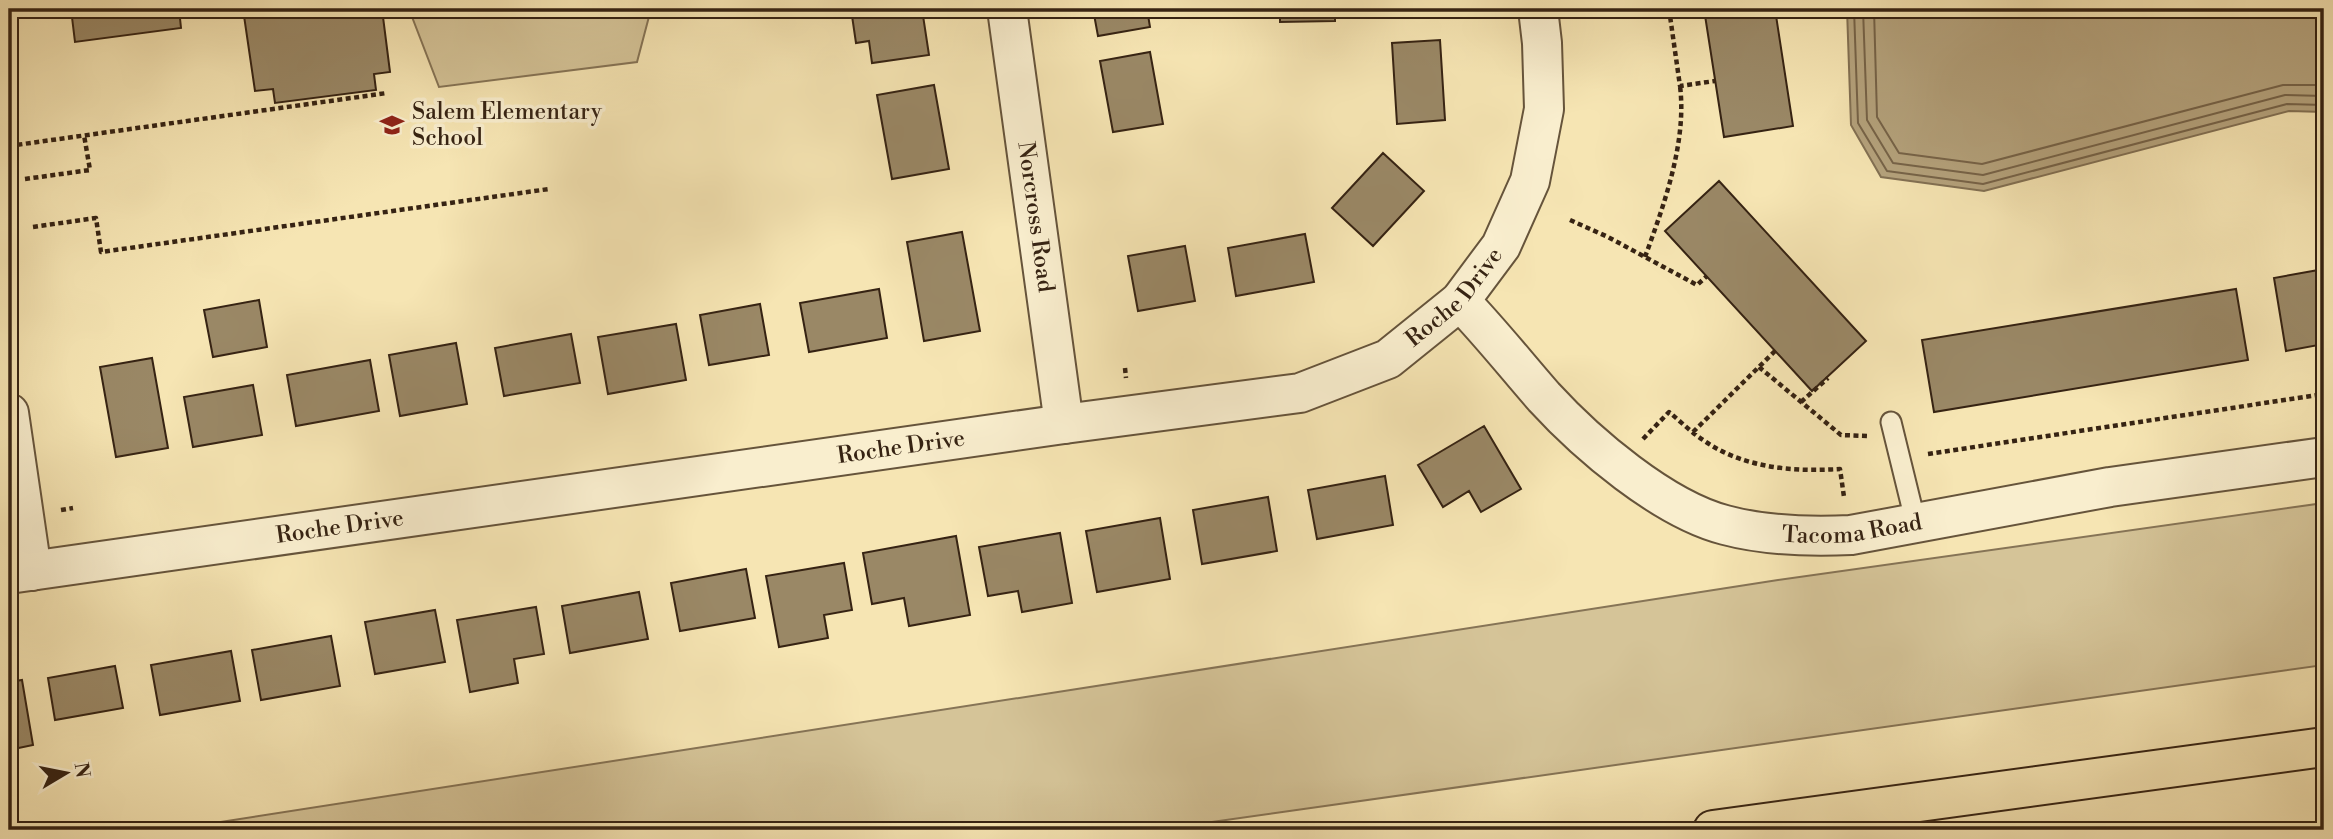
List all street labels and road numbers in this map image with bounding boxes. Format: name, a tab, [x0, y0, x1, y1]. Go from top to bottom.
street label: Norcross Road	[1011, 140, 1060, 294]
street label: Roche Drive	[1400, 242, 1509, 353]
street label: Roche Drive	[835, 424, 967, 470]
street label: Roche Drive	[274, 504, 405, 550]
street label: Tacoma Road	[1781, 508, 1924, 550]

